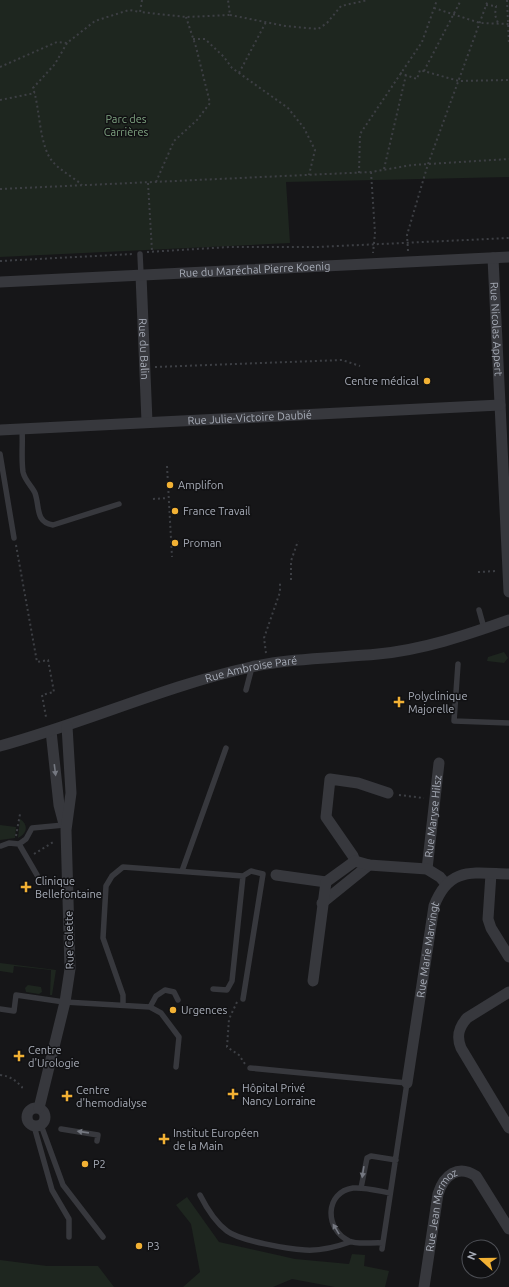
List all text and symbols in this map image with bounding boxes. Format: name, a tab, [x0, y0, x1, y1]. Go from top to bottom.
park label: Parc des Carrières	[104, 113, 148, 138]
street label: Rue du Maréchal Pierre Koenig	[179, 260, 331, 279]
street label: Rue Nicolas Appert	[488, 282, 505, 377]
street label: Rue du Balin	[137, 318, 151, 380]
place label: Centre médical	[345, 375, 419, 387]
marker: Centre médical	[422, 376, 432, 386]
street label: Rue Julie-Victoire Daubié	[187, 408, 312, 427]
place label: Amplifon	[178, 479, 224, 491]
marker: Amplifon	[165, 480, 175, 490]
place label: France Travail	[183, 505, 251, 517]
marker: France Travail	[170, 506, 180, 516]
place label: Proman	[183, 537, 222, 549]
marker: Proman	[170, 538, 180, 548]
street label: Rue Ambroise Paré	[204, 654, 298, 685]
place label: Polyclinique Majorelle	[408, 690, 467, 715]
marker: Polyclinique Majorelle	[393, 696, 405, 708]
one-way arrow	[52, 764, 58, 776]
street label: Rue Maryse Hilsz	[422, 774, 444, 858]
place label: Clinique Bellefontaine	[35, 875, 102, 900]
marker: Clinique Bellefontaine	[20, 881, 32, 893]
street label: Rue Marie Marvingt	[414, 899, 442, 998]
street label: Rue Colette	[62, 911, 76, 969]
place label: Urgences	[181, 1004, 228, 1016]
marker: Urgences	[168, 1005, 178, 1015]
place label: Centre d'Urologie	[28, 1044, 80, 1069]
marker: Centre d'Urologie	[13, 1050, 25, 1062]
place label: Hôpital Privé Nancy Lorraine	[242, 1082, 316, 1107]
place label: Centre d'hemodialyse	[76, 1084, 147, 1109]
marker: Hôpital Privé Nancy Lorraine	[227, 1088, 239, 1100]
marker: Centre d'hemodialyse	[61, 1090, 73, 1102]
place label: Institut Européen de la Main	[173, 1127, 259, 1152]
one-way arrow	[77, 1129, 89, 1135]
marker: Institut Européen de la Main	[158, 1133, 170, 1145]
place label: P2	[93, 1158, 106, 1170]
marker: P2	[80, 1159, 90, 1169]
one-way arrow	[360, 1166, 366, 1178]
street label: Rue Jean Mermoz	[423, 1166, 459, 1253]
one-way arrow	[332, 1223, 339, 1235]
north arrow	[461, 1239, 501, 1279]
place label: P3	[147, 1240, 160, 1252]
marker: P3	[134, 1241, 144, 1251]
text: N	[465, 1249, 479, 1261]

